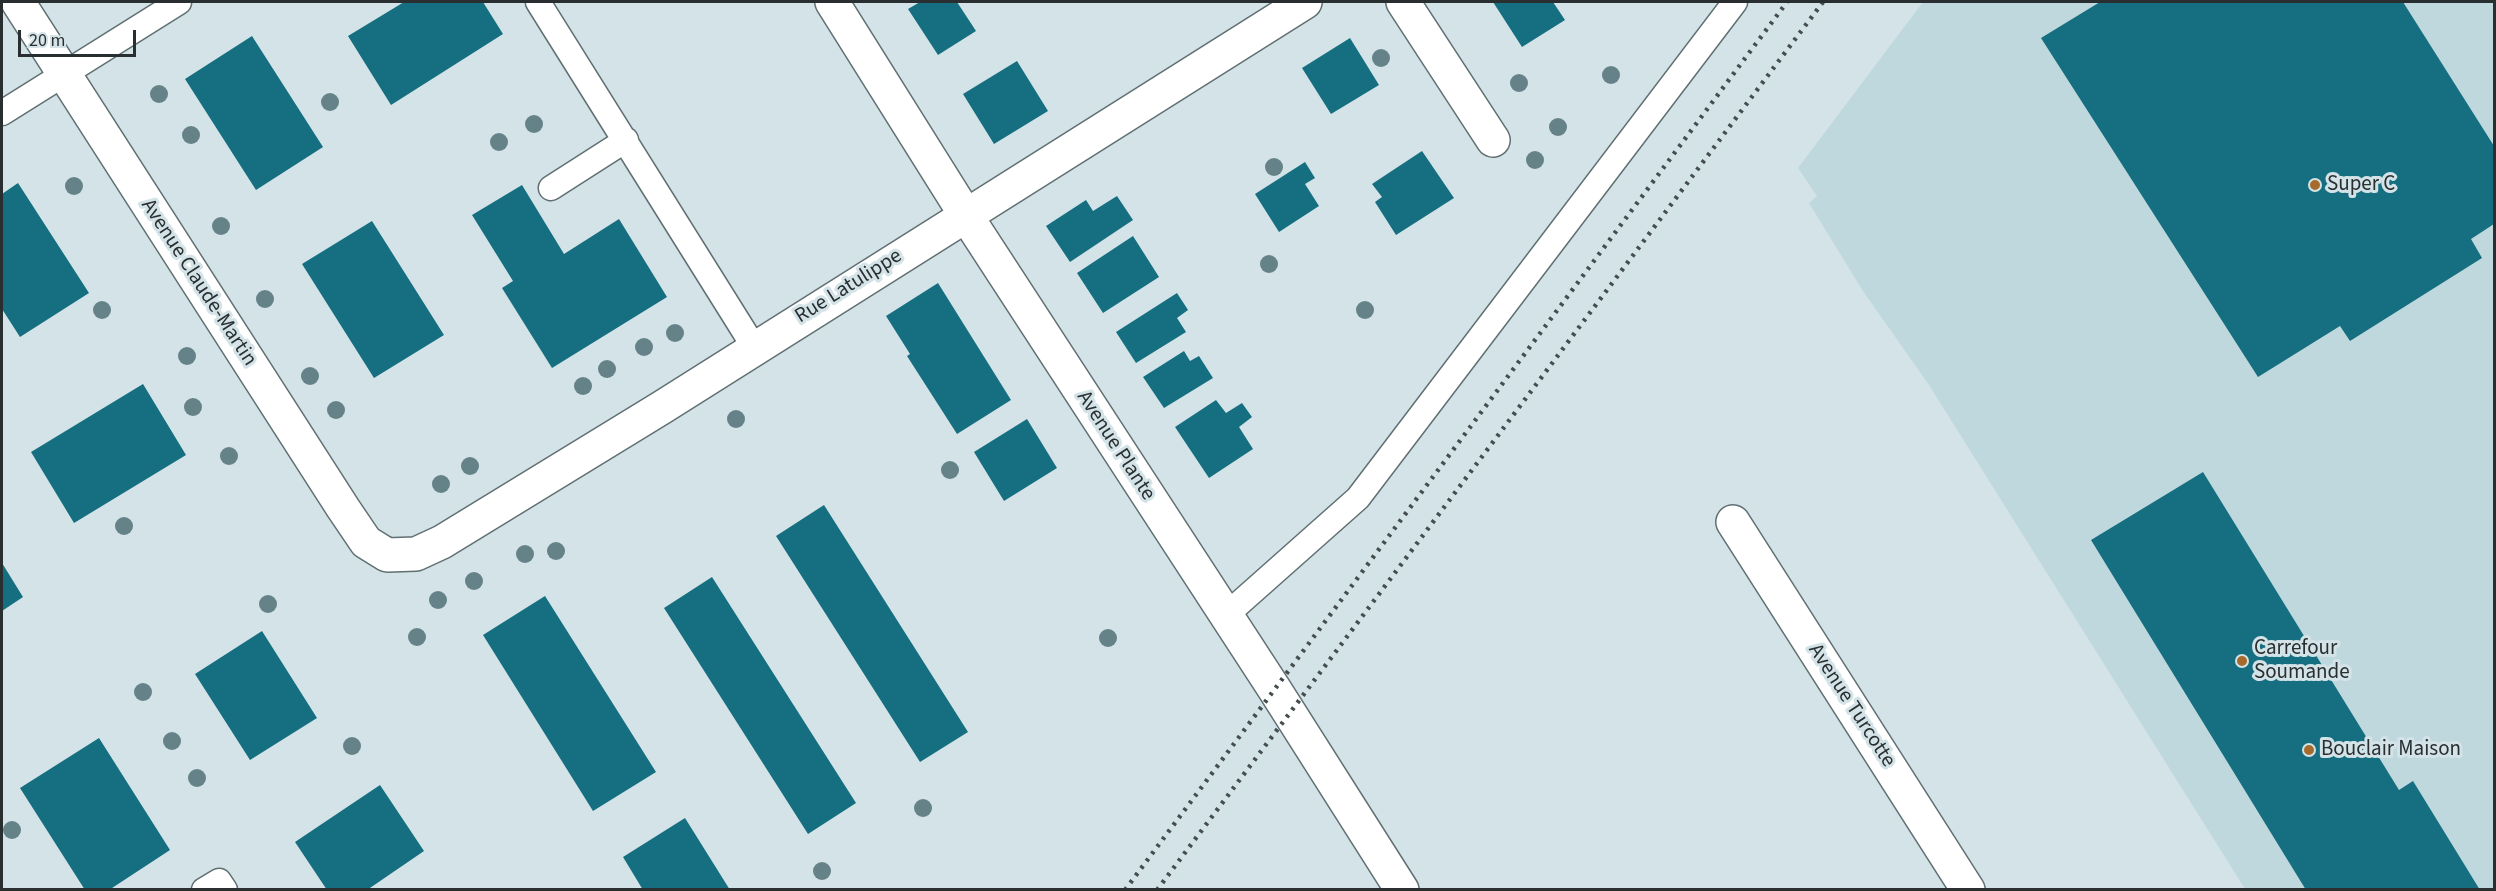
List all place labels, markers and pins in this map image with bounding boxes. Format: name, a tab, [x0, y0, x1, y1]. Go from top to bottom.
place label: Super C	[2327, 172, 2395, 198]
marker: Super C	[2308, 178, 2322, 192]
place label: Carrefour Soumande	[2254, 636, 2350, 686]
marker: Carrefour Soumande	[2235, 654, 2249, 668]
place label: Bouclair Maison	[2321, 737, 2461, 763]
marker: Bouclair Maison	[2302, 743, 2316, 757]

